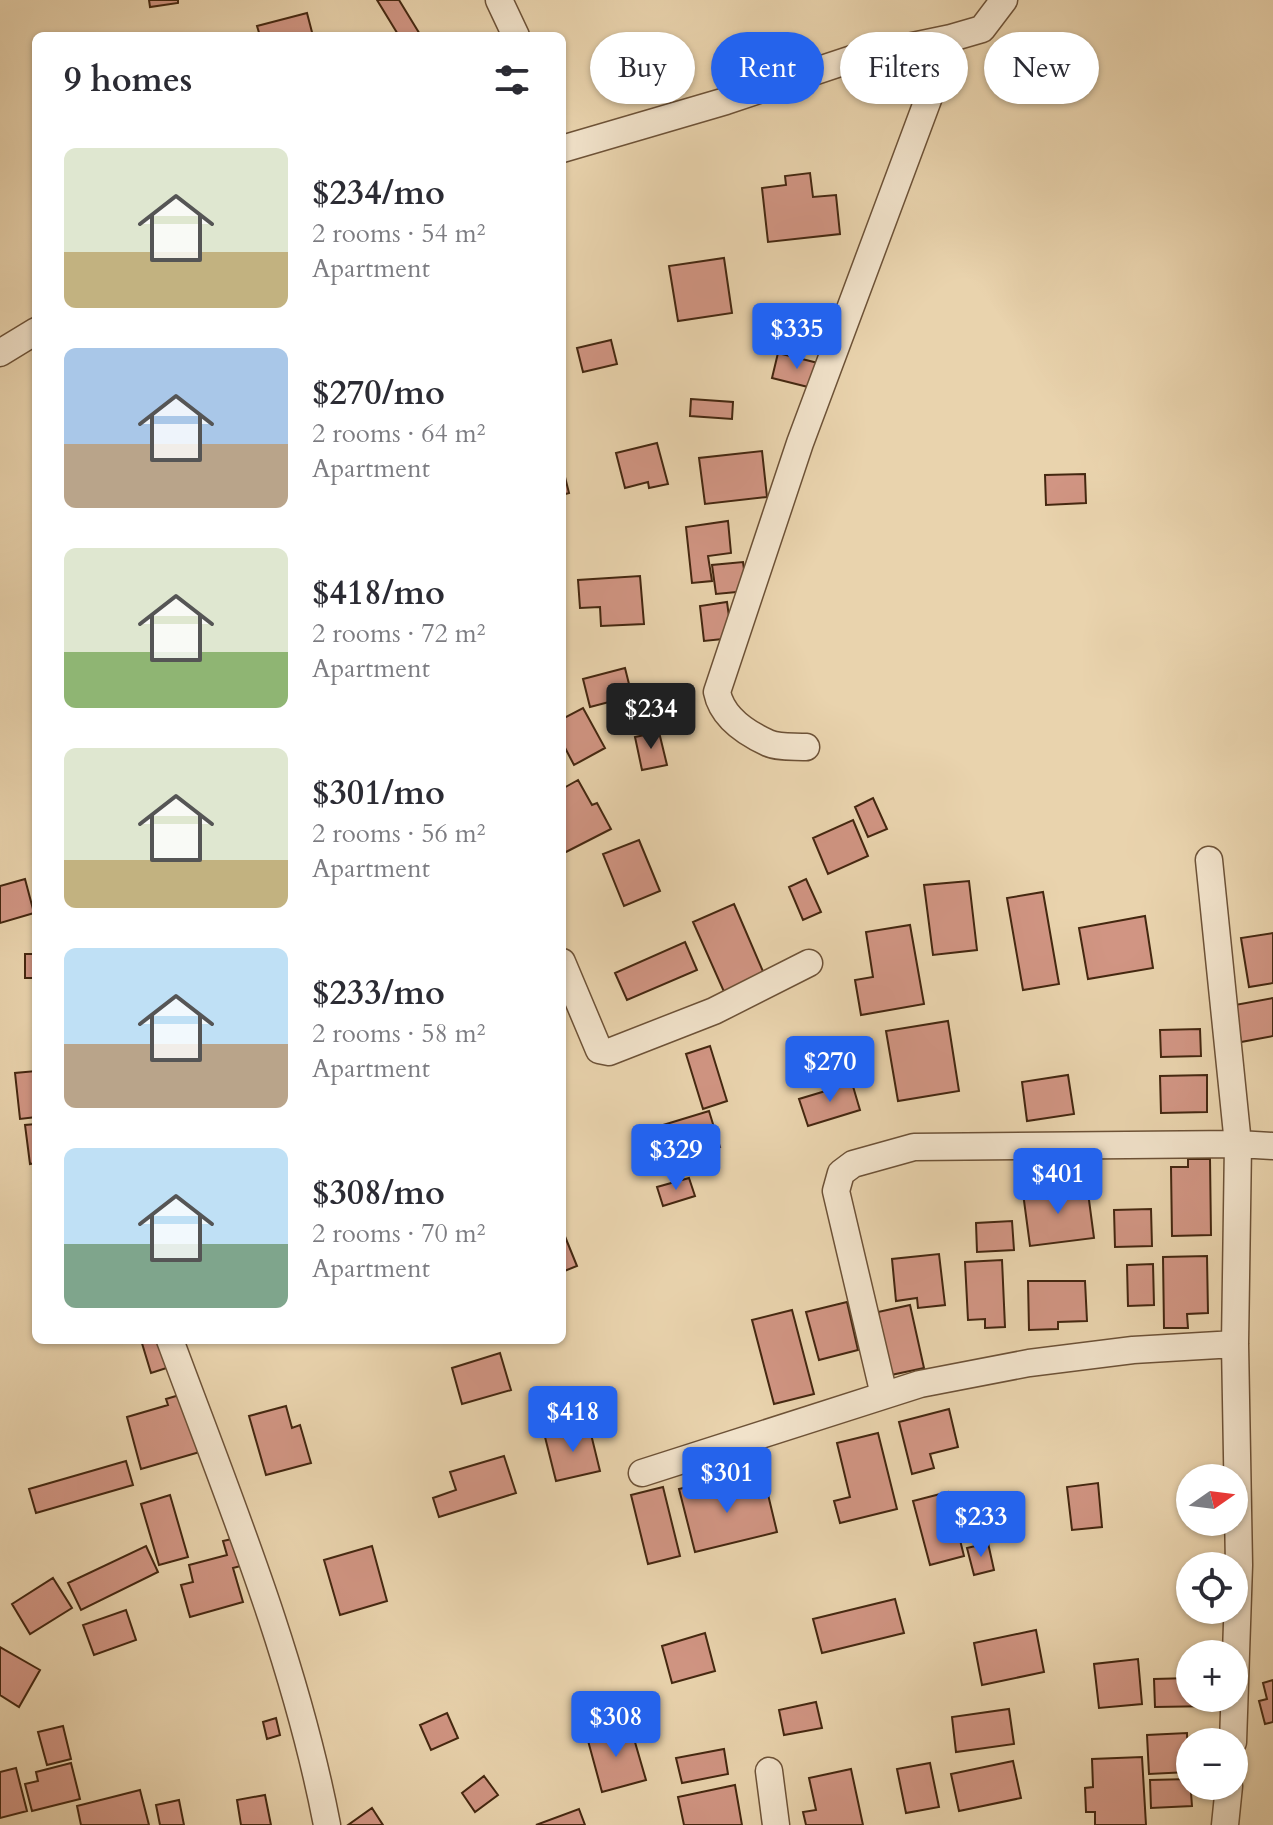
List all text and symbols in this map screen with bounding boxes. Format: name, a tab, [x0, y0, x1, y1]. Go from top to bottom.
chip: Buy	[590, 32, 695, 104]
chip: Rent	[711, 32, 824, 104]
chip: Filters	[840, 32, 968, 104]
chip: New	[984, 32, 1099, 104]
text: 9 homes	[64, 57, 192, 103]
icon: filters	[490, 58, 534, 102]
text: $234/mo	[312, 170, 445, 216]
icon: home	[128, 180, 224, 276]
text: 2 rooms · 54 m²	[312, 216, 485, 251]
text: Apartment	[312, 251, 430, 286]
pin: $335	[750, 303, 844, 371]
text: $335	[770, 311, 824, 346]
text: $270/mo	[312, 370, 445, 416]
icon: home	[128, 380, 224, 476]
text: 2 rooms · 64 m²	[312, 416, 485, 451]
text: Apartment	[312, 451, 430, 486]
text: $418/mo	[312, 570, 445, 616]
icon: home	[128, 580, 224, 676]
text: 2 rooms · 72 m²	[312, 616, 485, 651]
text: Apartment	[312, 651, 430, 686]
pin: $234	[604, 683, 698, 751]
text: $234	[624, 691, 678, 726]
text: $301/mo	[312, 770, 445, 816]
icon: home	[128, 780, 224, 876]
text: 2 rooms · 56 m²	[312, 816, 485, 851]
text: Apartment	[312, 851, 430, 886]
text: $233/mo	[312, 970, 445, 1016]
icon: home	[128, 980, 224, 1076]
text: 2 rooms · 58 m²	[312, 1016, 485, 1051]
pin: $270	[783, 1036, 877, 1104]
text: $270	[803, 1044, 857, 1079]
text: Apartment	[312, 1051, 430, 1086]
pin: $329	[629, 1124, 723, 1192]
text: $329	[649, 1132, 703, 1167]
pin: $401	[1011, 1148, 1105, 1216]
text: $401	[1031, 1156, 1085, 1191]
text: $308/mo	[312, 1170, 445, 1216]
icon: home	[128, 1180, 224, 1276]
text: 2 rooms · 70 m²	[312, 1216, 485, 1251]
text: Apartment	[312, 1251, 430, 1286]
pin: $418	[526, 1386, 620, 1454]
text: $418	[546, 1394, 600, 1429]
pin: $301	[680, 1447, 774, 1515]
text: $301	[700, 1455, 754, 1490]
north arrow	[1176, 1464, 1248, 1536]
map controls	[1176, 1464, 1248, 1800]
pin: $233	[934, 1491, 1028, 1559]
text: $233	[954, 1499, 1008, 1534]
button: locate	[1176, 1552, 1248, 1624]
button: +	[1176, 1640, 1248, 1712]
pin: $308	[569, 1691, 663, 1759]
text: $308	[589, 1699, 643, 1734]
button: −	[1176, 1728, 1248, 1800]

